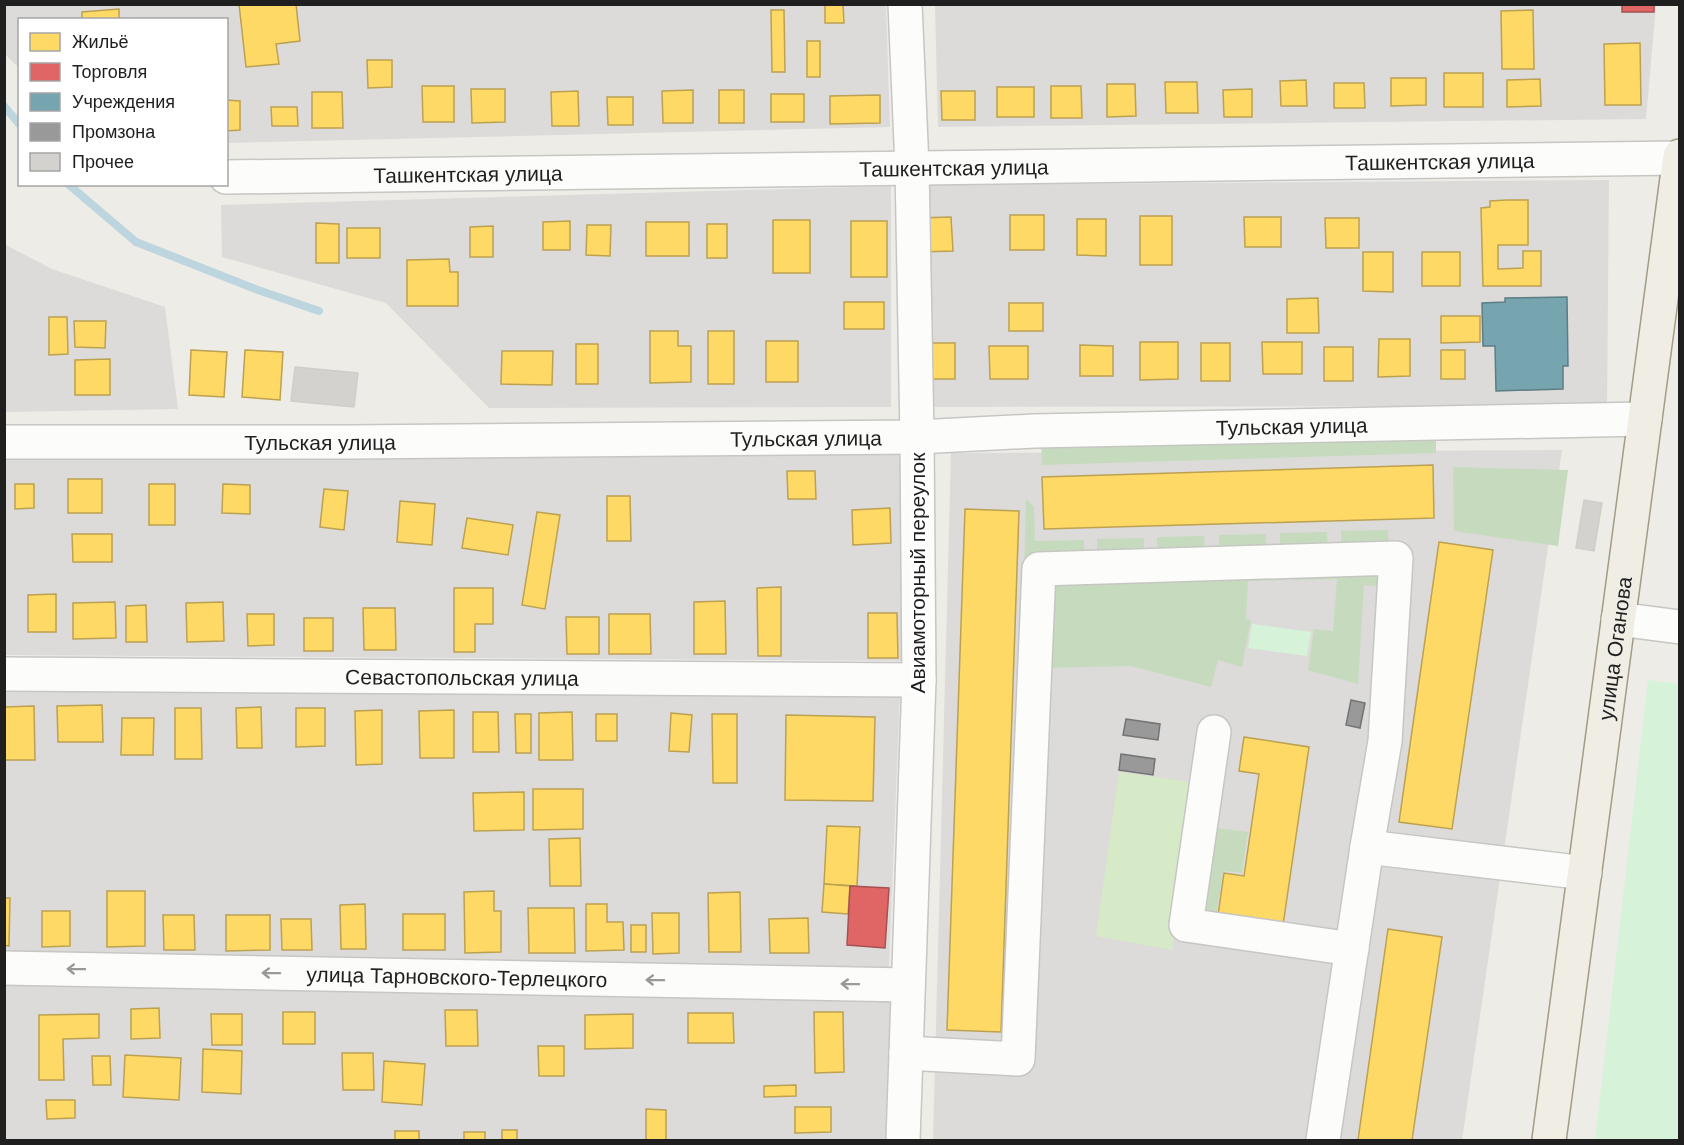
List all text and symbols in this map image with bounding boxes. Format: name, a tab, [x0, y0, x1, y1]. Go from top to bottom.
legend	[18, 18, 228, 186]
text: Жильё	[72, 32, 129, 52]
text: Торговля	[72, 62, 147, 82]
text: Учреждения	[72, 92, 175, 112]
text: Промзона	[72, 122, 156, 142]
street label: Ташкентская улица	[1345, 148, 1535, 174]
text: Прочее	[72, 152, 134, 172]
street label: Ташкентская улица	[859, 155, 1049, 180]
street label: Ташкентская улица	[373, 161, 563, 187]
street label: Тульская улица	[1216, 413, 1368, 439]
street label: Тульская улица	[730, 426, 882, 450]
street label: Тульская улица	[244, 430, 396, 454]
street label: Авиамоторный переулок	[906, 452, 929, 693]
street label: улица Оганова	[1594, 575, 1635, 722]
street label: Севастопольская улица	[345, 665, 579, 689]
street label: улица Тарновского-Терлецкого	[306, 962, 608, 991]
one-way arrow	[66, 963, 86, 975]
one-way arrow	[261, 967, 281, 978]
one-way arrow	[645, 974, 665, 986]
one-way arrow	[840, 978, 860, 989]

